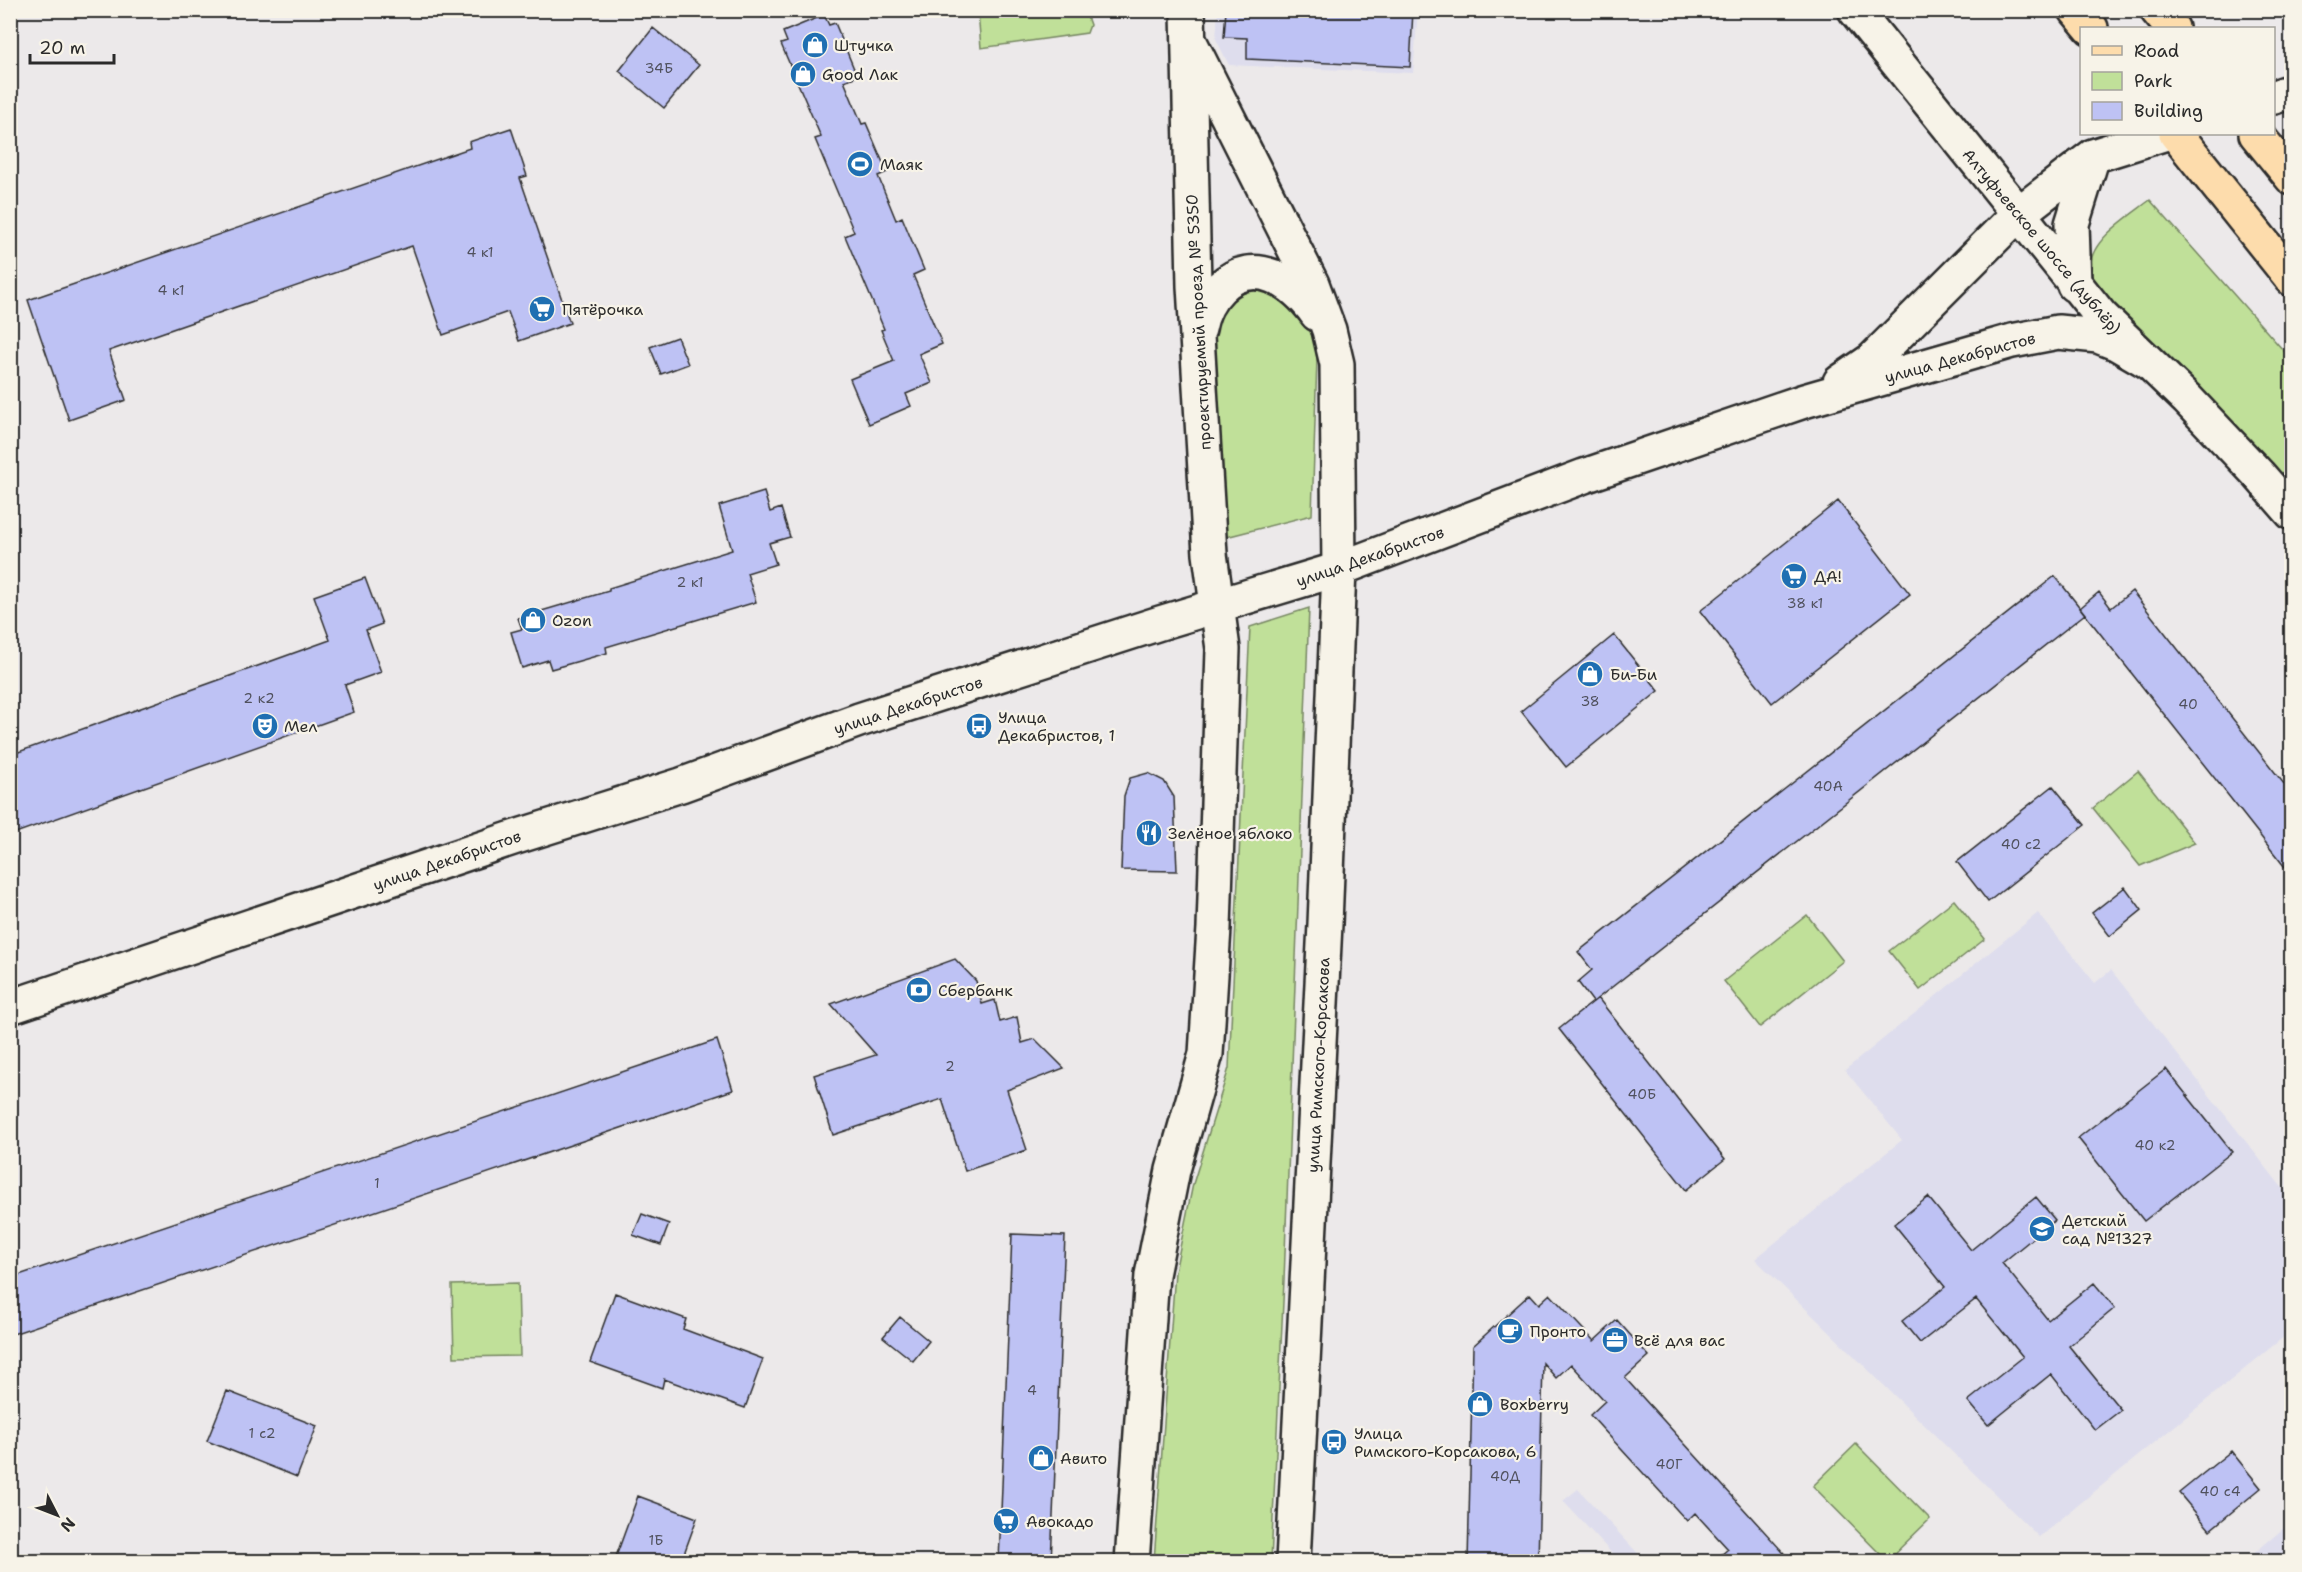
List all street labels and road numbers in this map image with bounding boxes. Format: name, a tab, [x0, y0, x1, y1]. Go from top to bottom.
street label: Алтуфьевское шоссе (дублёр)	[1958, 144, 2125, 338]
street label: проектируемый проезд № 5350	[1181, 193, 1216, 451]
street label: улица Декабристов	[1882, 327, 2038, 388]
street label: улица Декабристов	[1293, 521, 1447, 592]
street label: улица Декабристов	[831, 672, 985, 739]
street label: улица Декабристов	[370, 825, 524, 896]
street label: улица Римского-Корсакова	[1302, 957, 1335, 1173]

